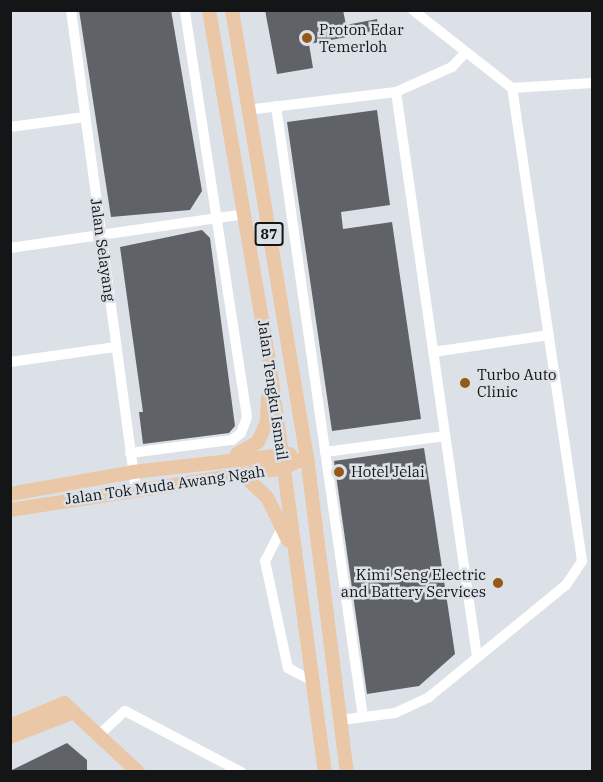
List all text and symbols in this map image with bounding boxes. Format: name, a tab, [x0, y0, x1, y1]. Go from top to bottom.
place label: Proton Edar Temerloh	[319, 20, 404, 55]
marker: Proton Edar Temerloh	[300, 31, 314, 45]
street label: Jalan Selayang	[87, 197, 119, 303]
road number: 87	[254, 223, 284, 245]
street label: Jalan Tengku Ismail	[254, 319, 292, 461]
place label: Turbo Auto Clinic	[477, 365, 556, 400]
marker: Turbo Auto Clinic	[458, 376, 472, 390]
street label: Jalan Tok Muda Awang Ngah	[64, 462, 266, 508]
place label: Hotel Jelai	[351, 463, 425, 481]
marker: Hotel Jelai	[332, 465, 346, 479]
place label: Kimi Seng Electric and Battery Services	[341, 565, 486, 600]
marker: Kimi Seng Electric and Battery Services	[491, 576, 505, 590]

